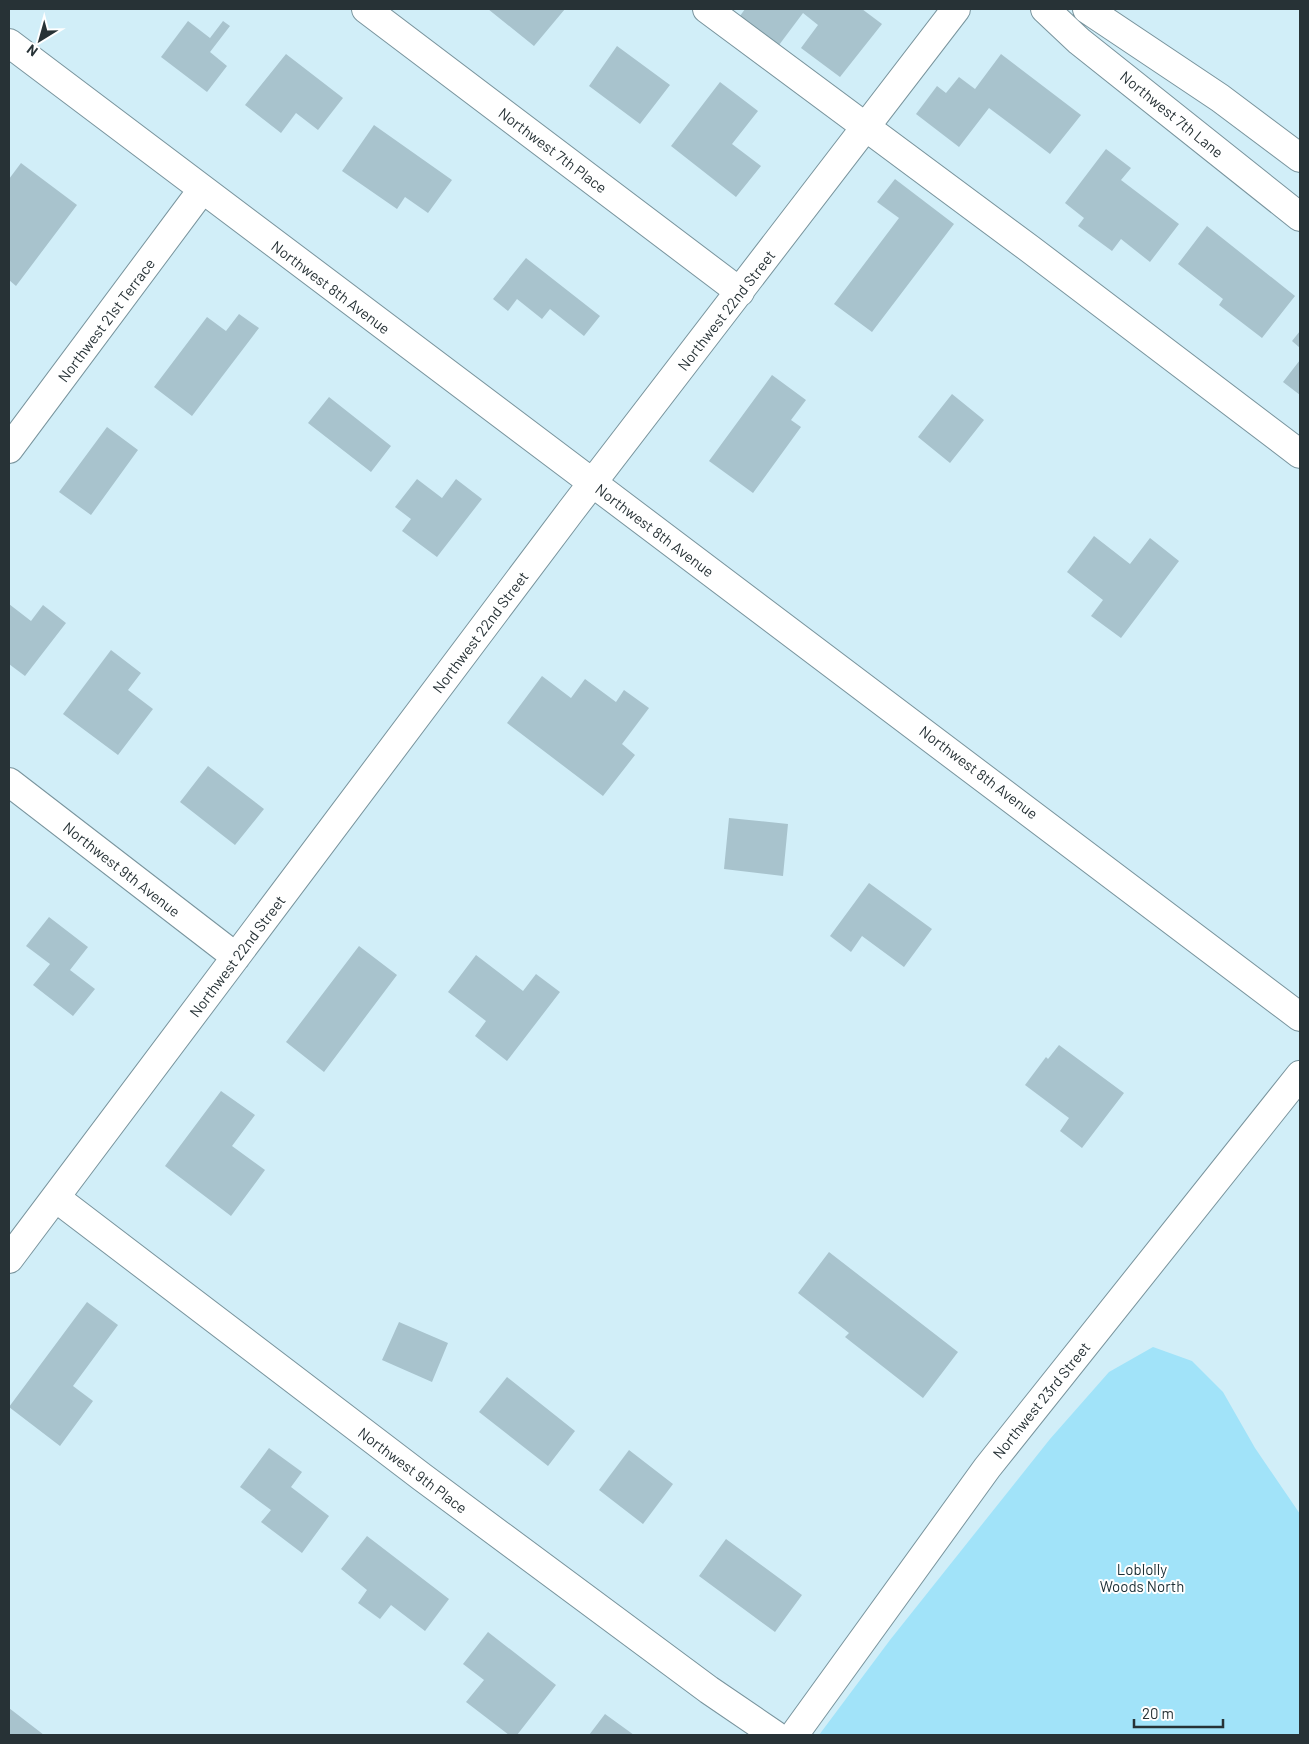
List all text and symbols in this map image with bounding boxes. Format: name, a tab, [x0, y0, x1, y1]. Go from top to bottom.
north arrow	[15, 15, 65, 65]
text: N	[23, 41, 41, 60]
street label: Northwest 7th Lane	[1117, 67, 1227, 161]
street label: Northwest 7th Place	[495, 103, 611, 197]
street label: Northwest 8th Avenue	[268, 237, 394, 337]
street label: Northwest 22nd Street	[673, 246, 779, 374]
street label: Northwest 21st Terrace	[54, 255, 158, 385]
street label: Northwest 8th Avenue	[592, 480, 718, 580]
street label: Northwest 22nd Street	[428, 568, 532, 696]
street label: Northwest 8th Avenue	[916, 722, 1042, 822]
street label: Northwest 9th Avenue	[60, 818, 184, 920]
street label: Northwest 22nd Street	[185, 892, 289, 1020]
street label: Northwest 23rd Street	[988, 1338, 1094, 1462]
street label: Northwest 9th Place	[355, 1423, 471, 1517]
park label: Loblolly Woods North	[1100, 1560, 1184, 1595]
scale bar	[1134, 1696, 1223, 1728]
text: 20 m	[1142, 1704, 1174, 1722]

